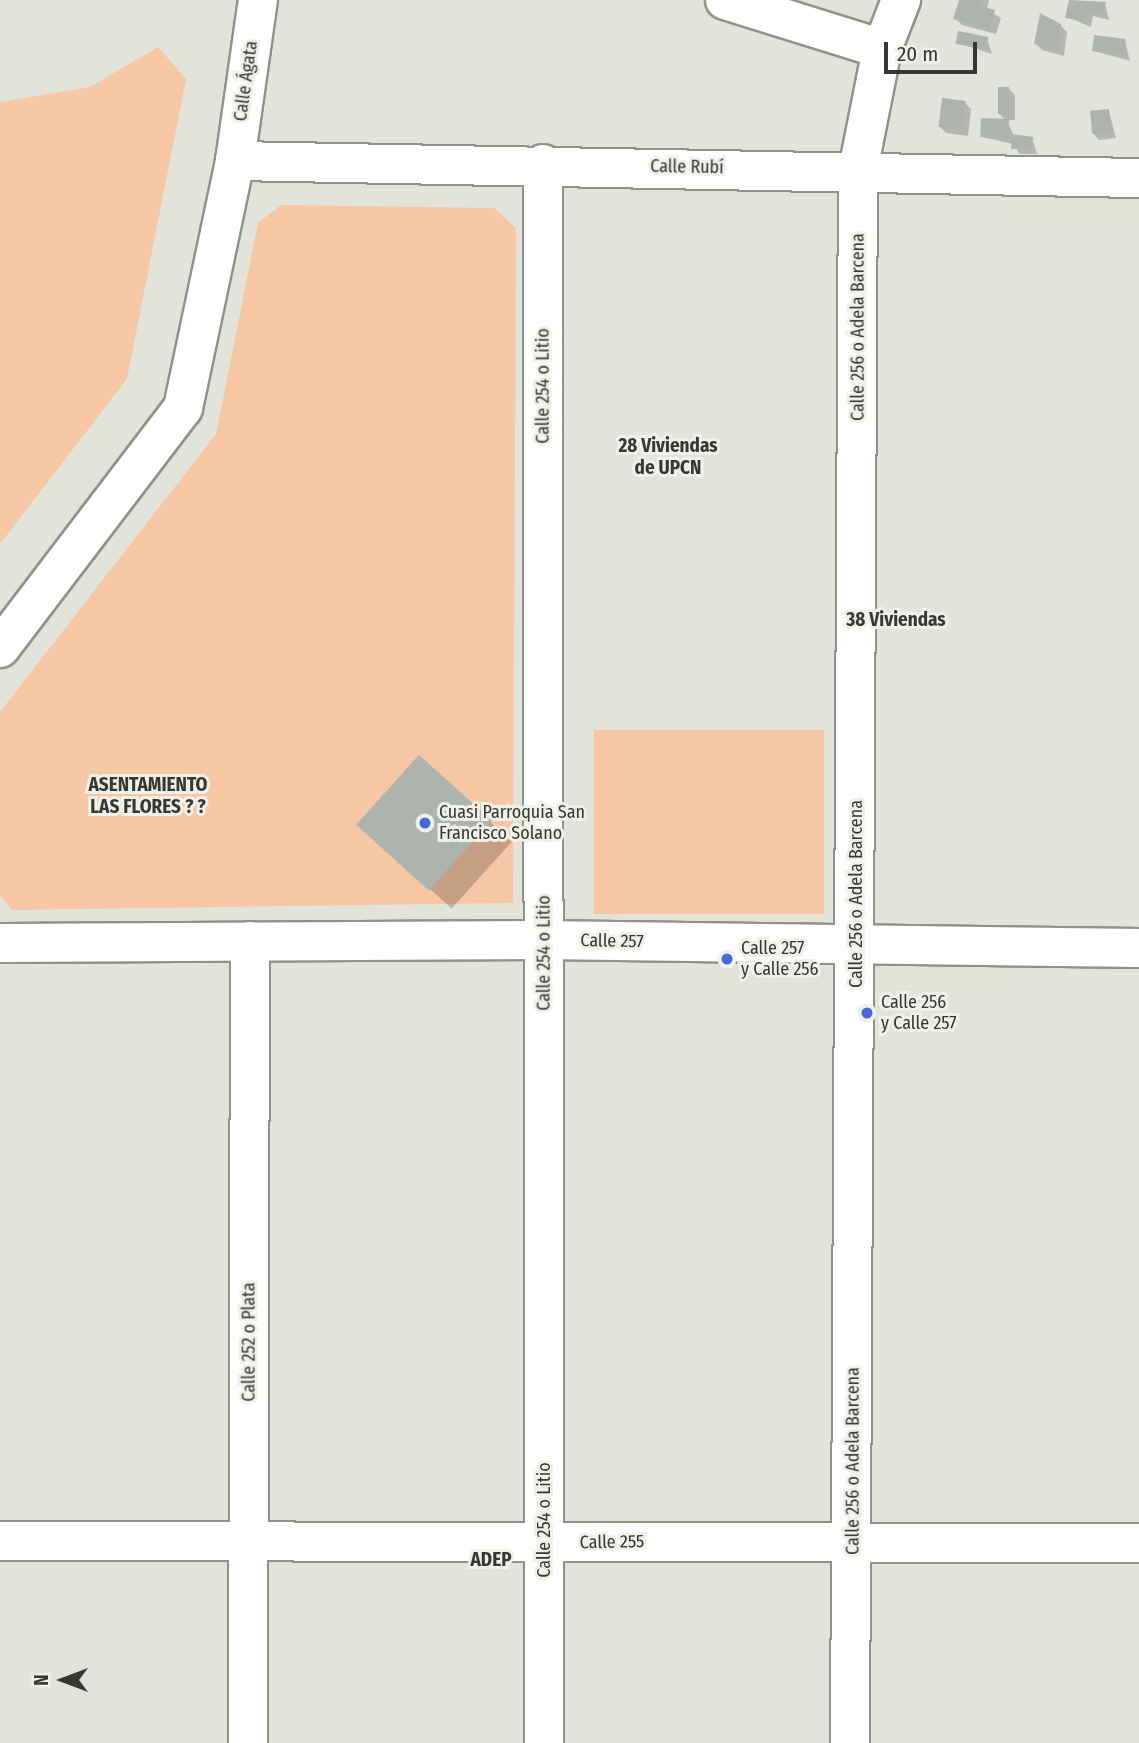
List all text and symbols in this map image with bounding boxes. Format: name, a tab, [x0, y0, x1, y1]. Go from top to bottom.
scale bar	[887, 28, 980, 72]
street label: Calle Ágata	[230, 39, 262, 123]
text: 20 m	[897, 41, 938, 67]
street label: Calle Rubí	[650, 156, 724, 178]
street label: Calle 256 o Adela Barcena	[847, 233, 869, 421]
street label: Calle 254 o Litio	[532, 328, 554, 444]
district label: 28 Viviendas de UPCN	[618, 435, 718, 479]
district label: 38 Viviendas	[846, 609, 946, 631]
district label: ASENTAMIENTO LAS FLORES ? ?	[88, 774, 208, 818]
street label: Calle 256 o Adela Barcena	[845, 800, 867, 988]
place label: Cuasi Parroquia San Francisco Solano	[439, 802, 585, 844]
marker: Cuasi Parroquia San Francisco Solano	[417, 815, 433, 831]
street label: Calle 254 o Litio	[533, 895, 555, 1011]
street label: Calle 257	[580, 930, 644, 952]
place label: Calle 257 y Calle 256	[741, 938, 819, 981]
marker: Calle 257 y Calle 256	[719, 951, 735, 967]
place label: Calle 256 y Calle 257	[881, 992, 957, 1034]
marker: Calle 256 y Calle 257	[859, 1005, 875, 1021]
street label: Calle 252 o Plata	[238, 1282, 260, 1402]
street label: Calle 256 o Adela Barcena	[842, 1367, 864, 1555]
street label: Calle 254 o Litio	[533, 1462, 555, 1578]
street label: Calle 255	[580, 1531, 644, 1553]
district label: ADEP	[471, 1549, 511, 1571]
north arrow	[28, 1645, 98, 1715]
text: N	[30, 1674, 53, 1686]

